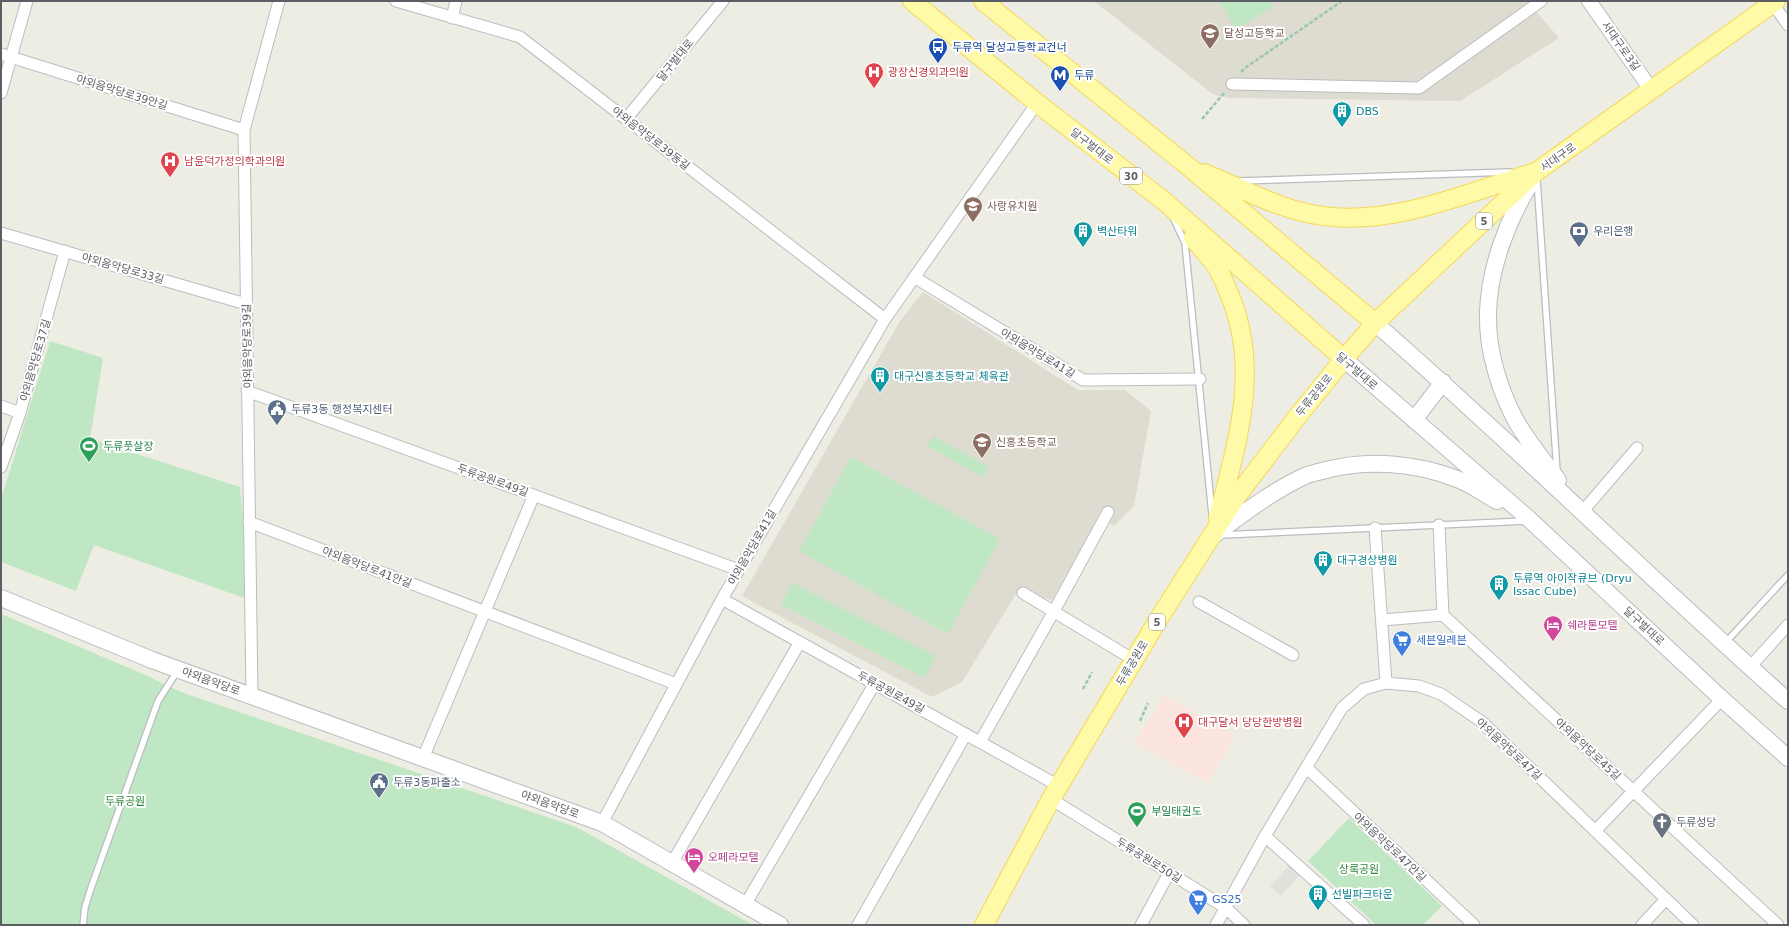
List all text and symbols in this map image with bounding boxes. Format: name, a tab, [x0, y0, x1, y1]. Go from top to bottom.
street label: 서대구로3길	[1599, 19, 1642, 74]
school or university icon: 달성고등학교	[1199, 22, 1221, 50]
place label: 달성고등학교	[1224, 27, 1285, 40]
bus stop icon: 두류역 달성고등학교건너	[927, 36, 949, 64]
street label: 달구벌대로	[654, 37, 696, 84]
place label: 두류역 달성고등학교건너	[952, 41, 1067, 54]
hospital icon: 광장신경외과의원	[863, 61, 885, 89]
metro station icon: 두류	[1049, 64, 1071, 92]
place label: 광장신경외과의원	[888, 66, 969, 79]
place label: 두류	[1074, 69, 1094, 82]
street label: 야외음악당로39안길	[75, 72, 169, 113]
building icon: DBS	[1331, 100, 1353, 128]
street label: 야외음악당로39동길	[609, 104, 692, 173]
place label: DBS	[1356, 105, 1379, 118]
street label: 달구벌대로	[1068, 126, 1116, 167]
street label: 서대구로	[1538, 140, 1579, 174]
hospital icon: 남윤덕가정의학과의원	[159, 150, 181, 178]
place label: 남윤덕가정의학과의원	[184, 155, 285, 168]
road number: 30	[1120, 168, 1142, 184]
school or university icon: 사랑유치원	[962, 195, 984, 223]
place label: 사랑유치원	[987, 200, 1038, 213]
road number: 5	[1476, 213, 1492, 229]
building icon: 벽산타워	[1072, 220, 1094, 248]
bank icon: 우리은행	[1568, 220, 1590, 248]
place label: 벽산타워	[1097, 225, 1137, 238]
place label: 우리은행	[1593, 225, 1633, 238]
street label: 야외음악당로33길	[80, 251, 165, 286]
street label: 야외음악당로39길	[240, 303, 255, 389]
street label: 야외음악당로37길	[18, 318, 53, 403]
street label: 야외음악당로41길	[998, 326, 1077, 381]
street label: 달구벌대로	[1333, 350, 1380, 393]
building icon: 대구신흥초등학교 체육관	[869, 365, 891, 393]
place label: 대구신흥초등학교 체육관	[894, 370, 1009, 383]
street label: 두류공원로	[1293, 372, 1335, 419]
public building icon: 두류3동 행정복지센터	[266, 398, 288, 426]
place label: 두류3동 행정복지센터	[291, 403, 393, 416]
school or university icon: 신흥초등학교	[971, 431, 993, 459]
sports icon: 두류풋살장	[78, 435, 100, 463]
place label: 신흥초등학교	[996, 436, 1057, 449]
place label: 두류풋살장	[103, 440, 154, 453]
street label: 두류공원로49길	[455, 462, 530, 499]
street label: 야외음악당로41길	[726, 507, 779, 587]
street label: 야외음악당로41안길	[320, 544, 413, 591]
building icon: 대구경상병원	[1312, 549, 1334, 577]
place label: 대구경상병원	[1337, 554, 1398, 567]
place label: 두류역 아이작큐브 (Dryu Issac Cube)	[1513, 572, 1632, 598]
building icon: 두류역 아이작큐브 (Dryu Issac Cube)	[1488, 573, 1510, 601]
street label: 달구벌대로	[1621, 604, 1667, 648]
road number: 5	[1149, 614, 1165, 630]
hotel icon: 쉐라톤모텔	[1542, 614, 1564, 642]
place label: 쉐라톤모텔	[1567, 619, 1618, 632]
supermarket icon: 세븐일레븐	[1391, 629, 1413, 657]
place label: 세븐일레븐	[1416, 634, 1467, 647]
street label: 두류공원로	[1114, 638, 1151, 688]
street label: 야외음악당로	[180, 665, 242, 698]
street label: 두류공원로49길	[855, 669, 927, 716]
hospital icon: 대구달서 당당한방병원	[1173, 711, 1195, 739]
place label: 대구달서 당당한방병원	[1198, 716, 1303, 729]
street label: 야외음악당로47길	[1473, 716, 1544, 783]
street label: 야외음악당로45길	[1552, 716, 1623, 783]
public building icon: 두류3동파출소	[368, 771, 390, 799]
place label: 두류3동파출소	[393, 776, 461, 789]
street label: 야외음악당로	[519, 788, 581, 821]
park label: 두류공원	[105, 795, 145, 808]
sports icon: 부일태권도	[1126, 800, 1148, 828]
place label: 부일태권도	[1151, 805, 1202, 818]
street label: 야외음악당로47안길	[1350, 810, 1429, 885]
church icon: 두류성당	[1651, 811, 1673, 839]
place label: 두류성당	[1676, 816, 1716, 829]
street label: 두류공원로50길	[1114, 835, 1184, 886]
hotel icon: 오페라모텔	[683, 846, 705, 874]
place label: 오페라모텔	[708, 851, 759, 864]
park label: 상록공원	[1339, 863, 1379, 876]
building icon: 선빌파크타운	[1307, 883, 1329, 911]
supermarket icon: GS25	[1187, 888, 1209, 916]
place label: 선빌파크타운	[1332, 888, 1393, 901]
place label: GS25	[1212, 893, 1242, 906]

